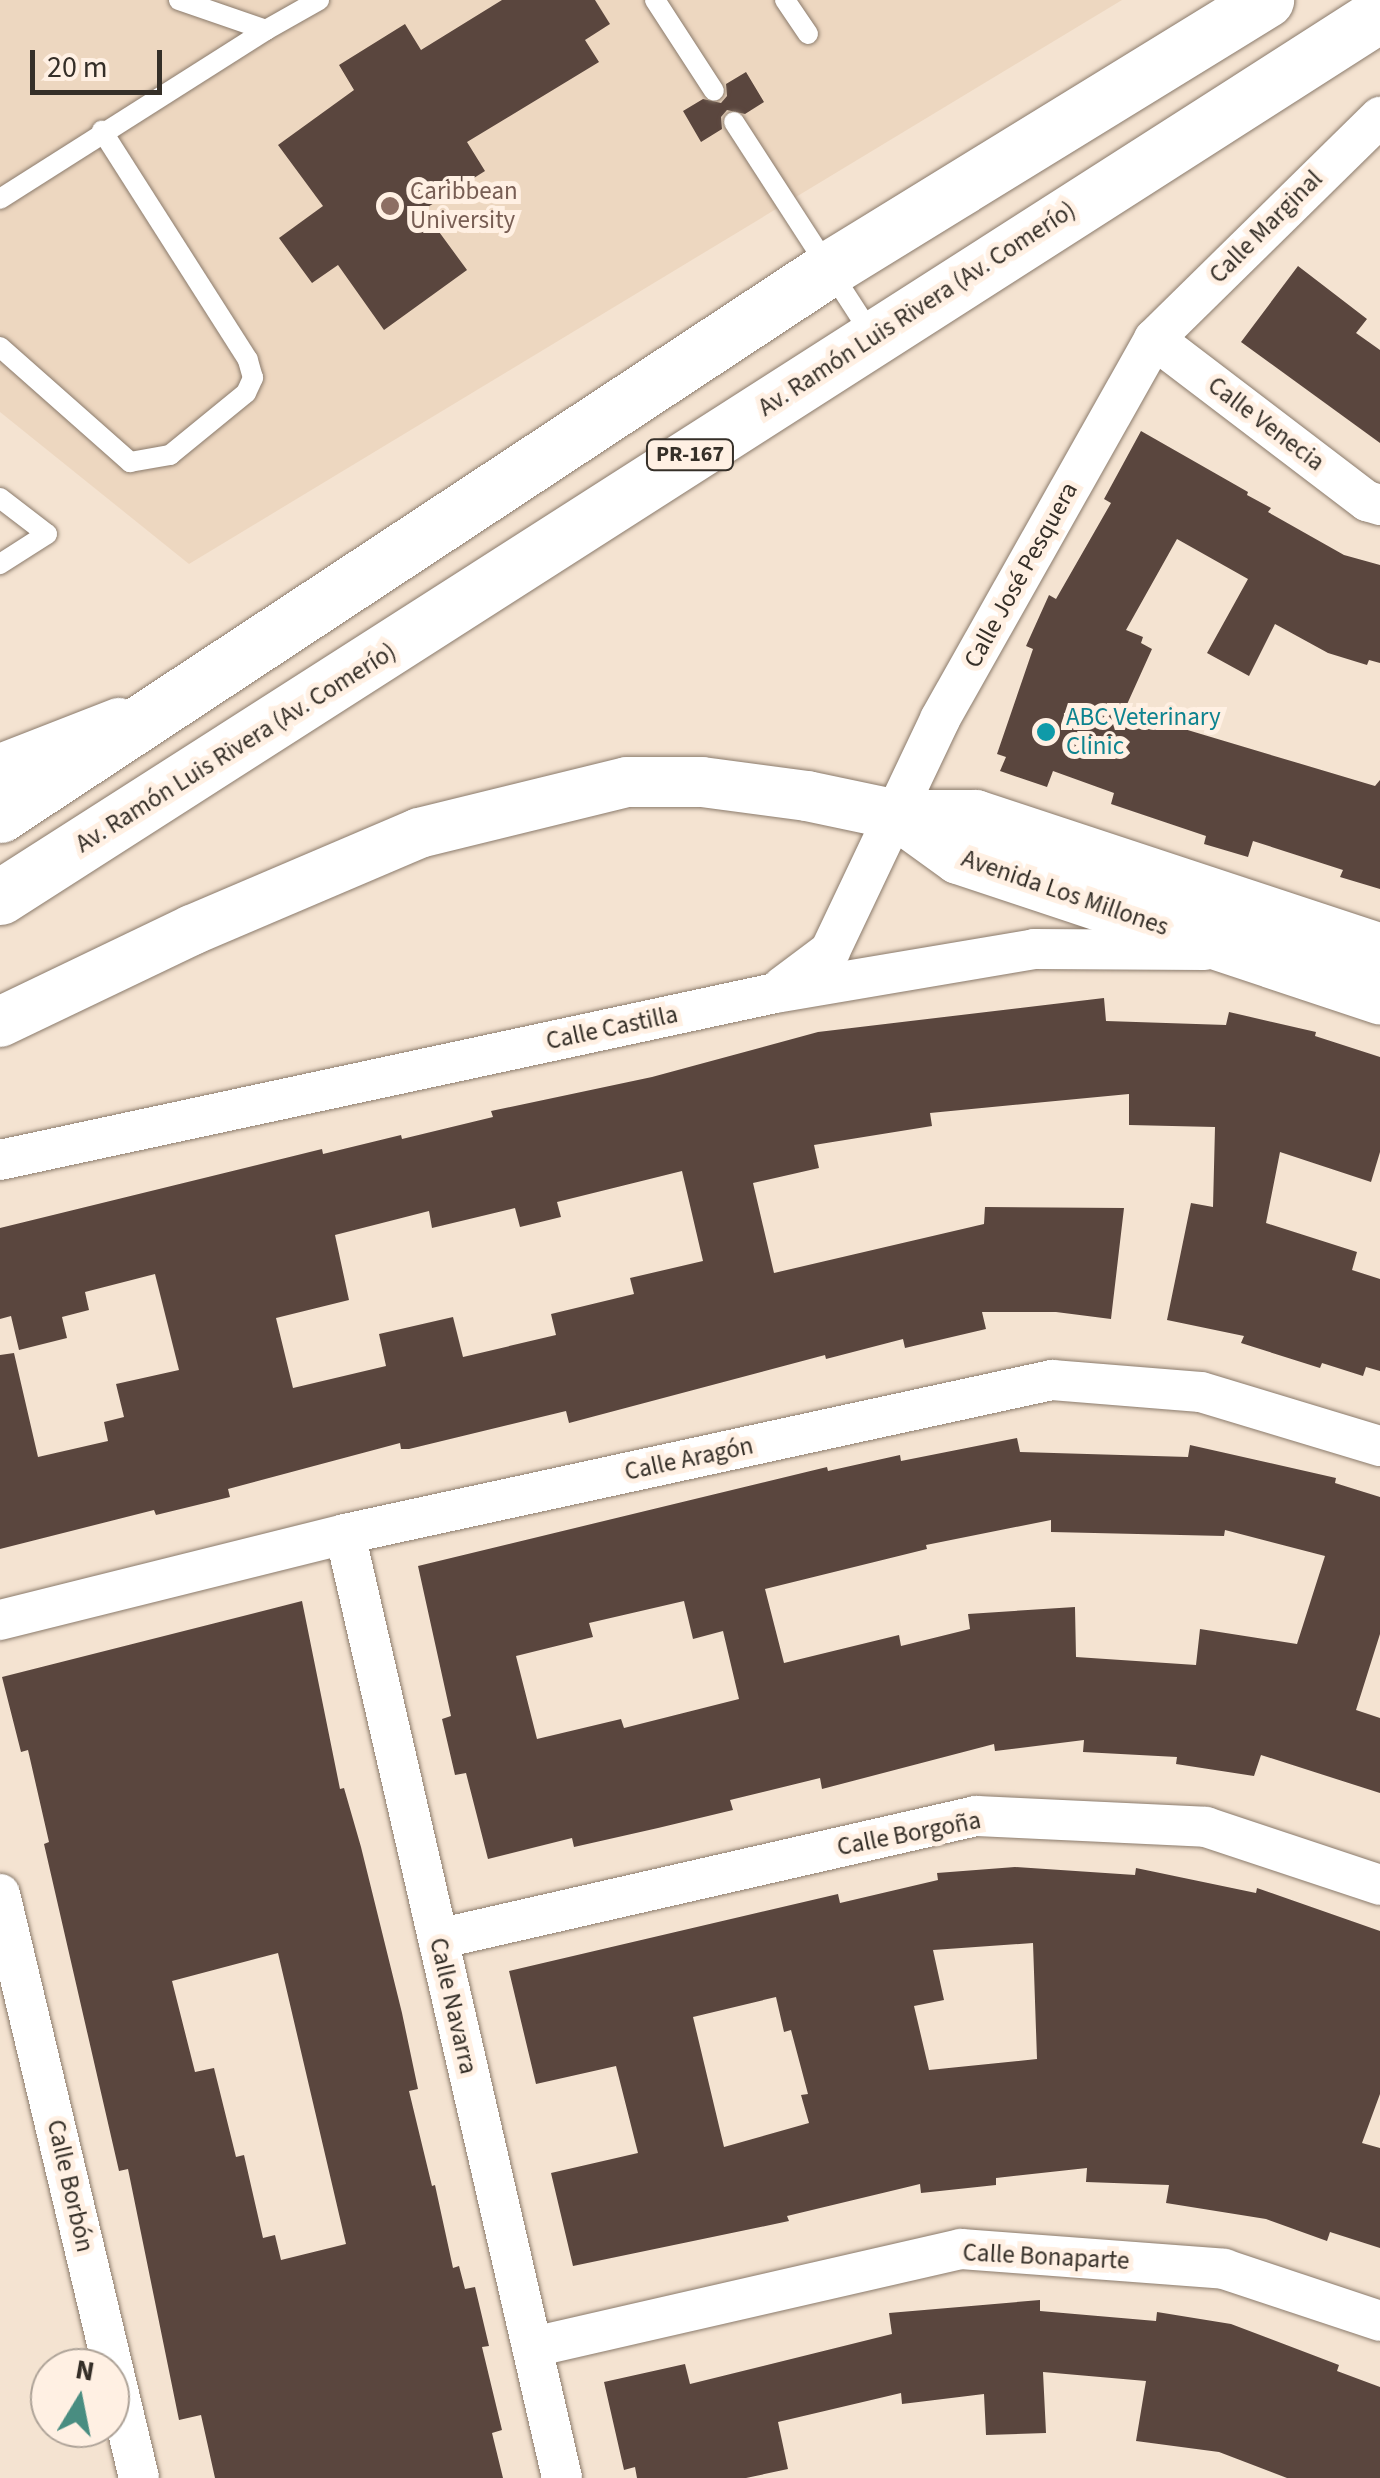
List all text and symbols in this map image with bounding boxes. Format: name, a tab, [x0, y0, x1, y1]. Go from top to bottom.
scale bar	[35, 30, 168, 92]
text: 20 m	[47, 46, 108, 89]
street label: Calle Marginal	[1203, 164, 1329, 290]
place label: Caribbean University	[410, 177, 518, 236]
marker: Caribbean University	[379, 195, 401, 217]
street label: Av. Ramón Luis Rivera (Av. Comerío)	[753, 195, 1081, 423]
street label: Calle Venecia	[1202, 370, 1330, 478]
road number: PR-167	[645, 438, 735, 472]
street label: Calle José Pesquera	[958, 477, 1084, 673]
street label: Av. Ramón Luis Rivera (Av. Comerío)	[70, 637, 402, 859]
place label: ABC Veterinary Clinic	[1066, 703, 1221, 762]
marker: ABC Veterinary Clinic	[1035, 721, 1057, 743]
street label: Avenida Los Millones	[958, 844, 1172, 942]
street label: Calle Castilla	[543, 999, 681, 1057]
street label: Calle Aragón	[622, 1431, 756, 1487]
street label: Calle Borgoña	[835, 1805, 983, 1863]
street label: Calle Navarra	[423, 1935, 483, 2077]
street label: Calle Borbón	[40, 2117, 100, 2255]
street label: Calle Bonaparte	[962, 2238, 1130, 2276]
north arrow	[30, 2348, 130, 2448]
text: N	[72, 2349, 98, 2392]

